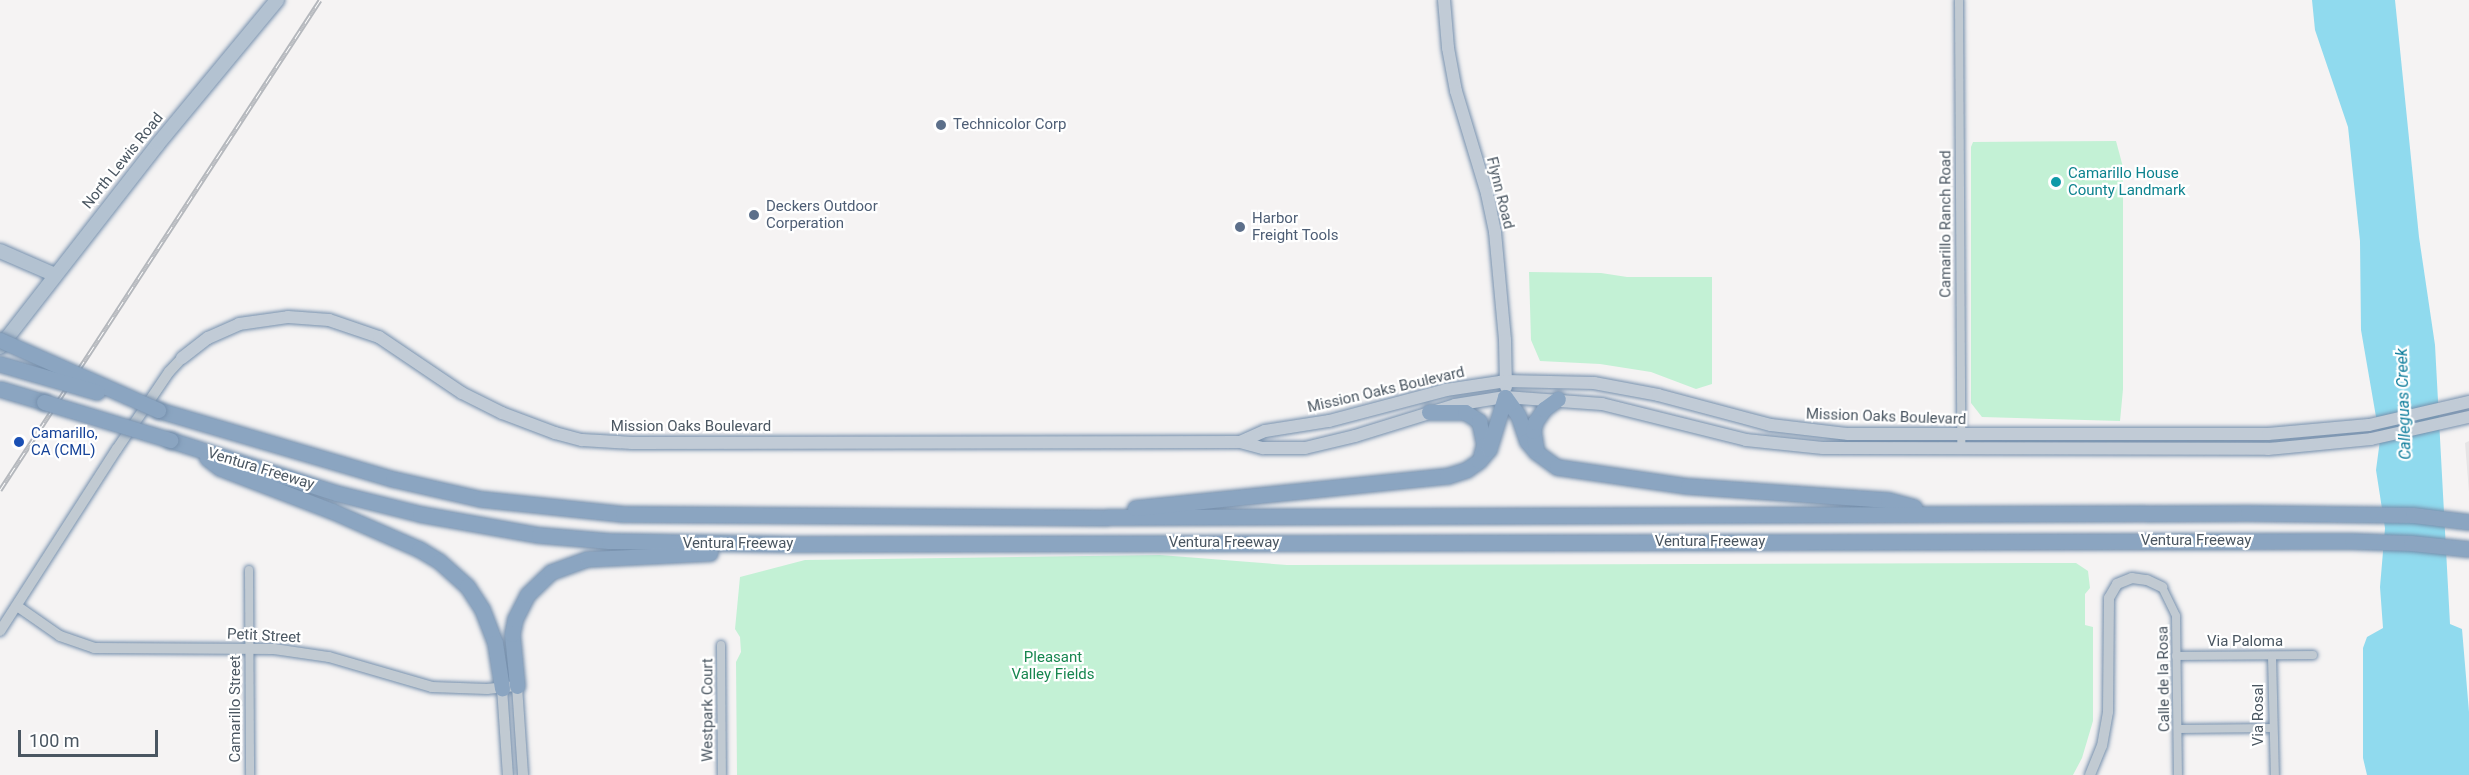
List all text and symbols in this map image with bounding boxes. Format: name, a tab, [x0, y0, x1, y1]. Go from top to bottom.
street label: North Lewis Road	[79, 109, 167, 213]
place label: Technicolor Corp	[953, 116, 1066, 134]
marker: Technicolor Corp	[934, 118, 948, 132]
street label: Camarillo Ranch Road	[1937, 150, 1955, 298]
street label: Flynn Road	[1482, 155, 1518, 231]
place label: Camarillo House County Landmark	[2068, 164, 2186, 199]
marker: Camarillo House County Landmark	[2049, 175, 2063, 189]
place label: Deckers Outdoor Corperation	[766, 197, 878, 232]
marker: Deckers Outdoor Corperation	[747, 208, 761, 222]
place label: Harbor Freight Tools	[1252, 209, 1339, 244]
marker: Harbor Freight Tools	[1233, 220, 1247, 234]
water label: Calleguas Creek	[2392, 348, 2416, 460]
street label: Mission Oaks Boulevard	[1306, 363, 1466, 417]
street label: Mission Oaks Boulevard	[1806, 405, 1966, 429]
street label: Mission Oaks Boulevard	[611, 418, 771, 436]
place label: Camarillo, CA (CML)	[31, 424, 98, 459]
marker: Camarillo, CA (CML)	[12, 435, 26, 449]
street label: Ventura Freeway	[205, 444, 317, 494]
street label: Ventura Freeway	[2141, 532, 2251, 550]
street label: Ventura Freeway	[1655, 533, 1765, 551]
street label: Ventura Freeway	[1169, 534, 1279, 552]
street label: Ventura Freeway	[683, 535, 793, 553]
street label: Petit Street	[227, 625, 301, 647]
street label: Calle de la Rosa	[2154, 626, 2174, 732]
street label: Via Paloma	[2207, 633, 2283, 651]
park label: Pleasant Valley Fields	[1011, 648, 1095, 683]
street label: Camarillo Street	[227, 655, 245, 763]
street label: Westpark Court	[699, 658, 717, 762]
street label: Via Rosal	[2250, 684, 2268, 746]
scale bar	[21, 718, 160, 756]
text: 100 m	[29, 730, 80, 751]

